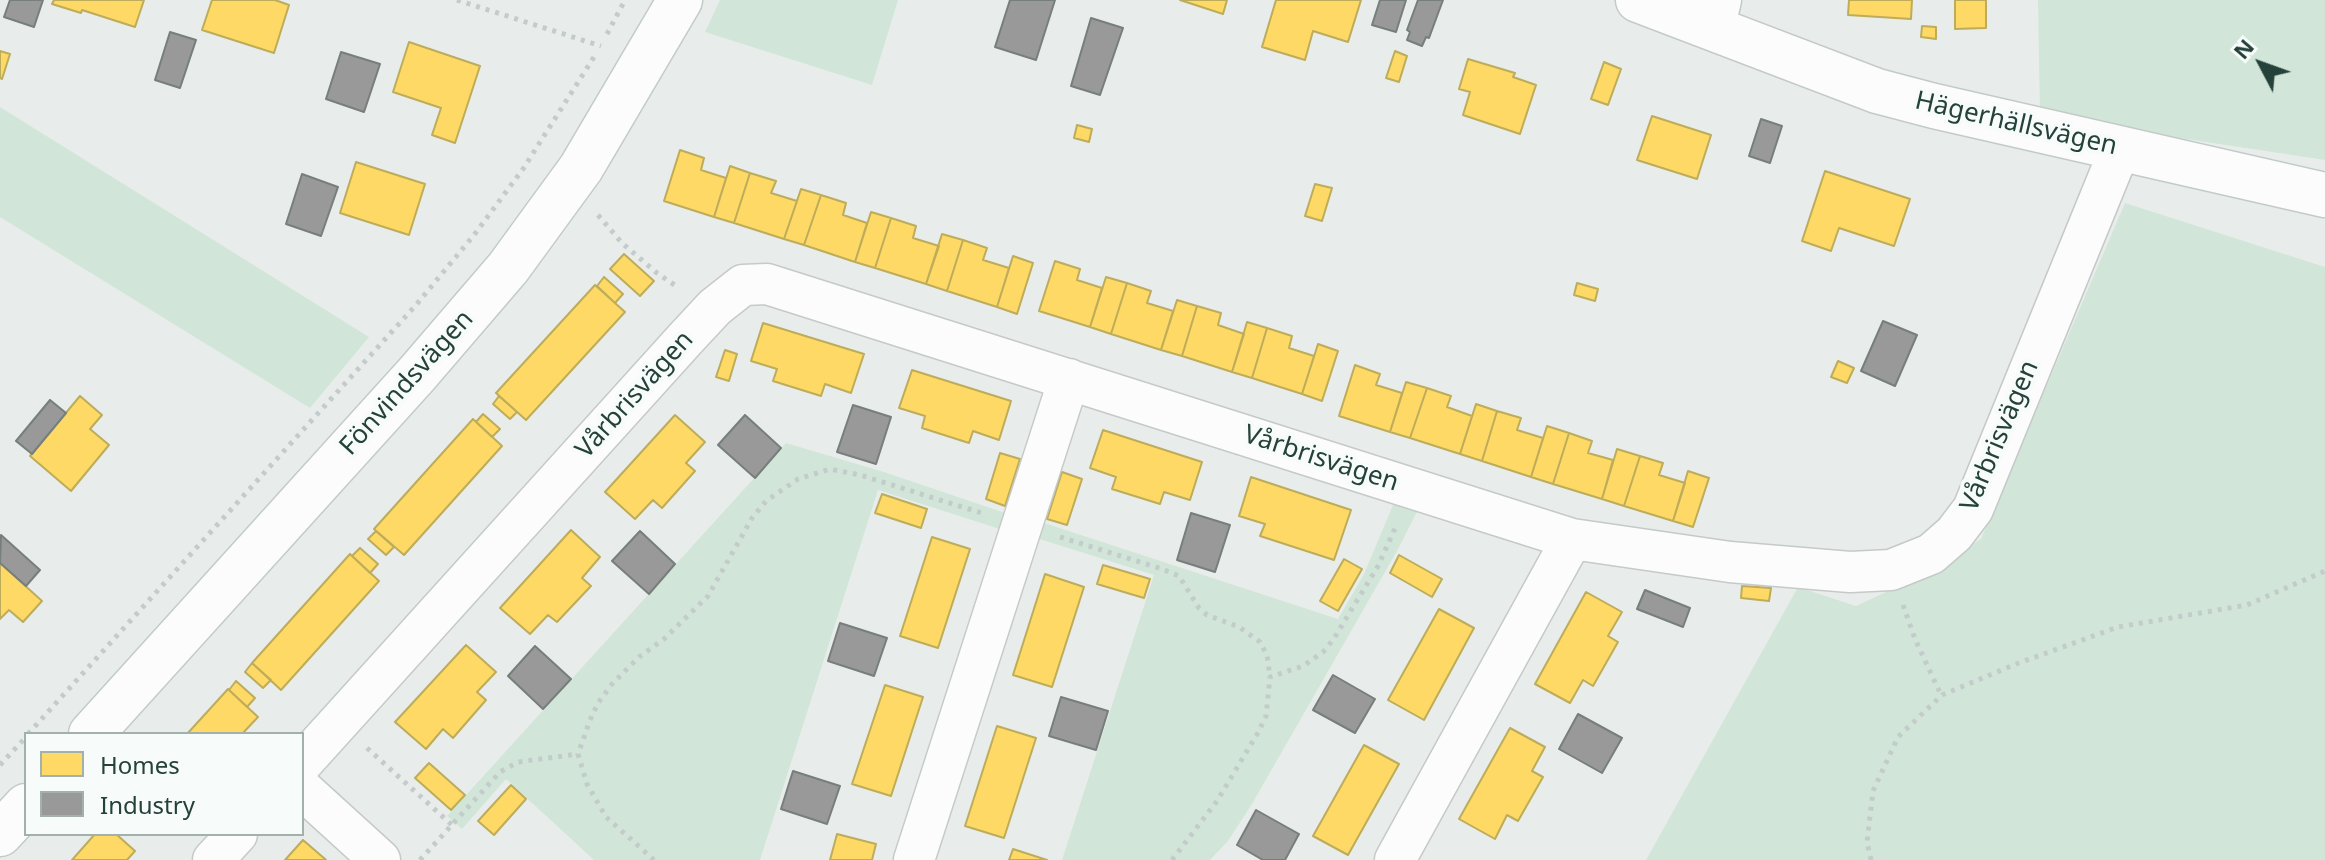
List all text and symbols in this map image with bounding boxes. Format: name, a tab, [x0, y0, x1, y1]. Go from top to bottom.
north arrow	[2221, 24, 2301, 104]
text: N	[2226, 32, 2260, 65]
street label: Hägerhällsvägen	[1912, 86, 2120, 162]
street label: Fönvindsvägen	[334, 304, 480, 462]
street label: Vårbrisvägen	[570, 325, 700, 465]
street label: Vårbrisvägen	[1954, 356, 2046, 516]
street label: Vårbrisvägen	[1240, 419, 1402, 499]
legend	[24, 732, 304, 836]
text: Homes	[100, 748, 180, 781]
text: Industry	[100, 788, 195, 821]

